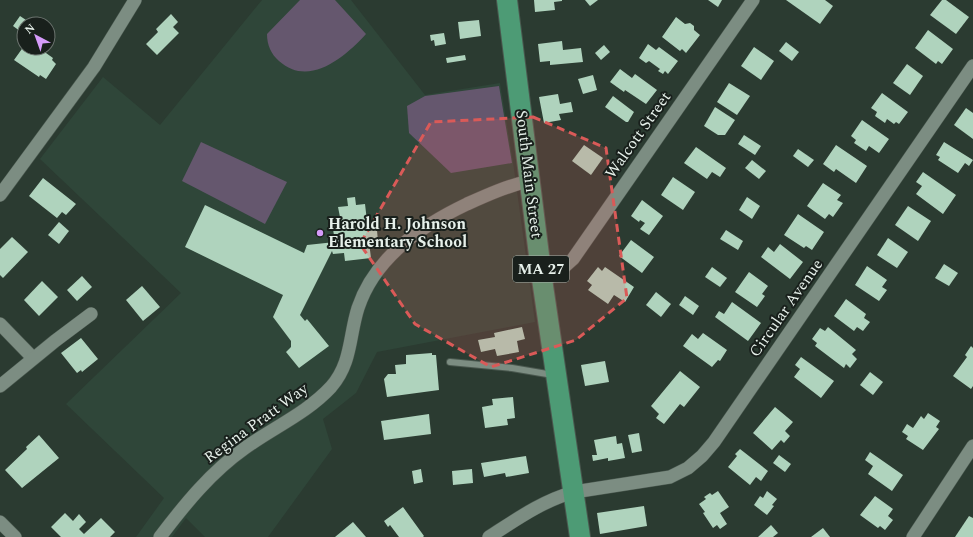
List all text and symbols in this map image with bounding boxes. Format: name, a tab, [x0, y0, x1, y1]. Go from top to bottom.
north arrow	[16, 16, 56, 56]
text: N	[21, 19, 39, 38]
street label: Walcott Street	[599, 86, 677, 183]
street label: South Main Street	[509, 109, 549, 240]
place label: Harold H. Johnson Elementary School	[328, 212, 467, 254]
marker: Harold H. Johnson Elementary School	[315, 228, 325, 238]
street label: Circular Avenue	[743, 254, 829, 362]
road number: MA 27	[513, 256, 569, 282]
street label: Regina Pratt Way	[199, 376, 314, 469]

